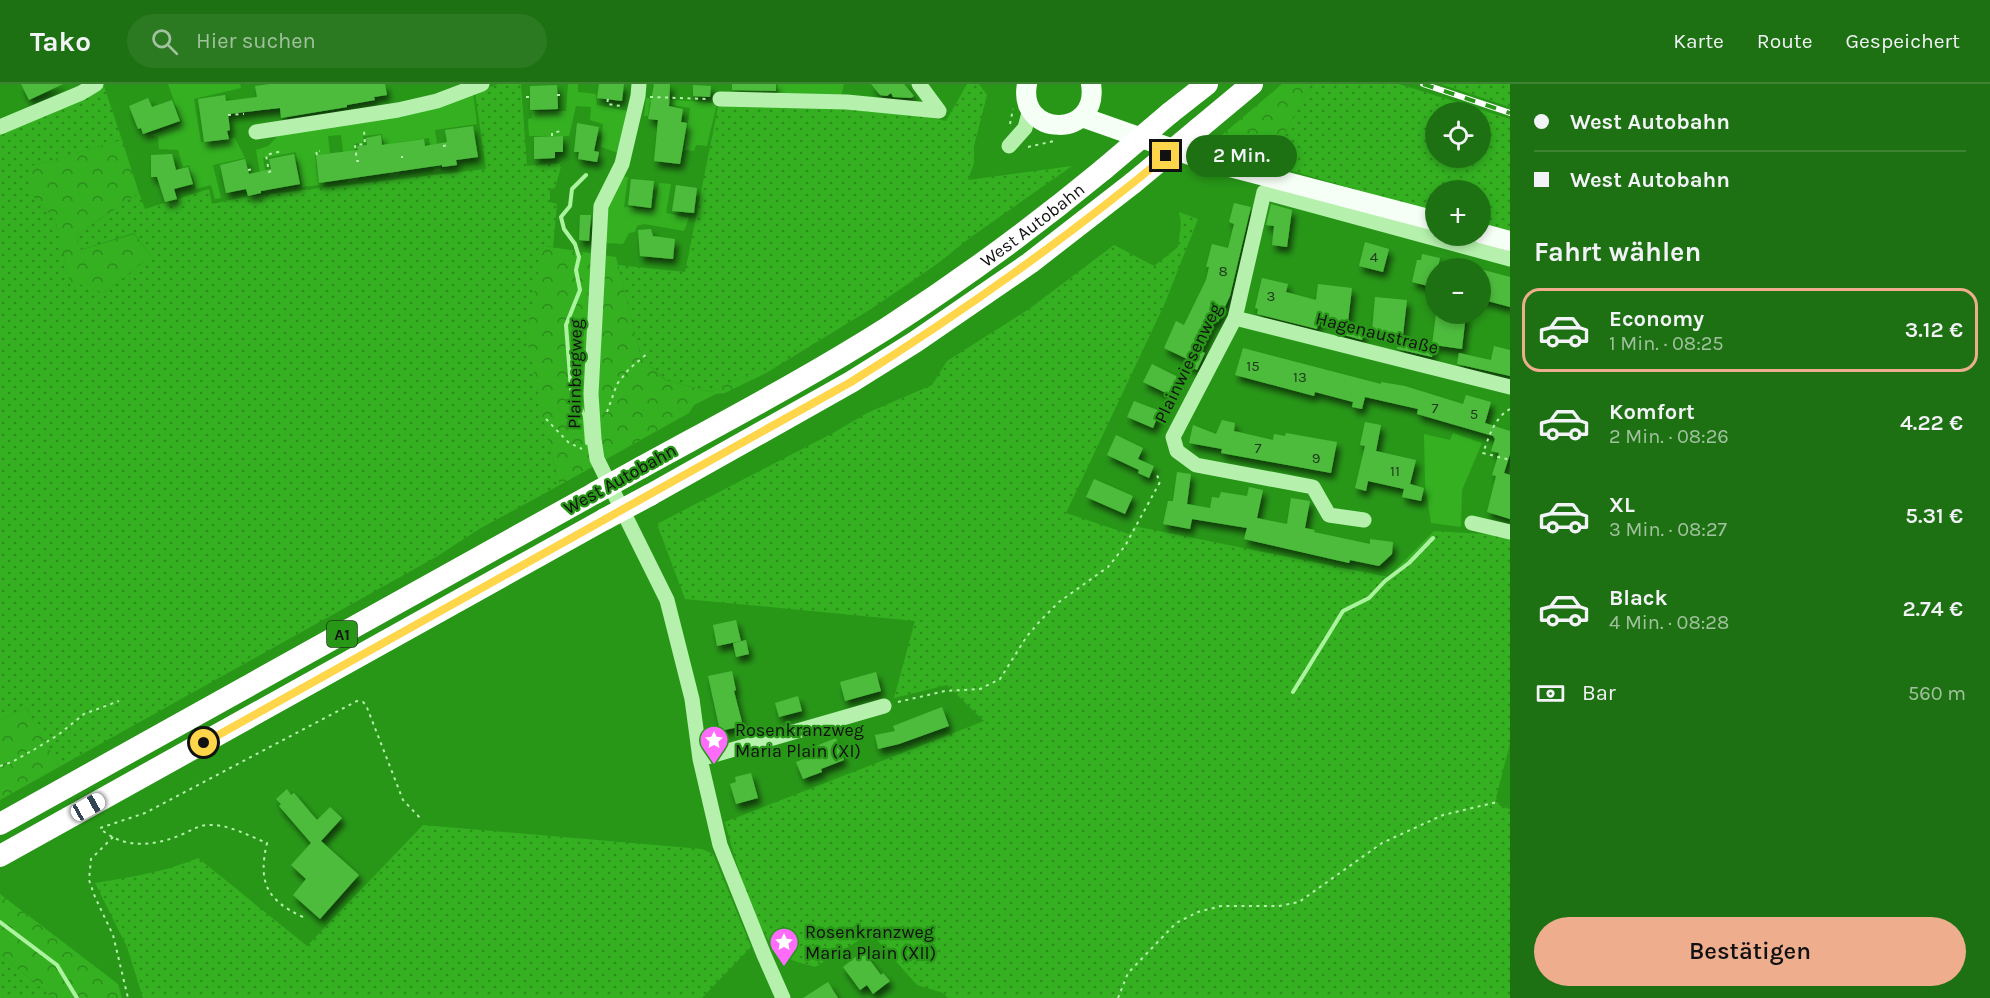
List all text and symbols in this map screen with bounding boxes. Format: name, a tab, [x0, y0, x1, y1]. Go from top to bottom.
search box	[127, 14, 547, 68]
text: Tako	[30, 25, 91, 58]
icon: search	[148, 25, 181, 58]
text: Hier suchen	[196, 28, 316, 54]
text: Karte	[1673, 29, 1724, 53]
text: Route	[1757, 29, 1813, 53]
text: Gespeichert	[1846, 29, 1960, 53]
map controls	[1425, 102, 1491, 324]
button: locate	[1425, 102, 1491, 168]
text: West Autobahn	[1570, 109, 1730, 135]
callout: 2 Min.	[1187, 135, 1298, 177]
route end	[1152, 142, 1179, 169]
text: 2 Min.	[1213, 144, 1270, 167]
text: West Autobahn	[1570, 167, 1730, 193]
street label: West Autobahn	[976, 178, 1089, 272]
button: +	[1425, 180, 1491, 246]
text: Fahrt wählen	[1534, 236, 1701, 268]
house number: 4	[1370, 248, 1379, 266]
button: −	[1425, 258, 1491, 324]
house number: 8	[1218, 262, 1228, 280]
house number: 3	[1267, 287, 1275, 305]
street label: Plainwiesenweg	[1149, 299, 1227, 427]
icon: car	[1537, 303, 1591, 357]
text: Economy	[1609, 306, 1704, 332]
street label: Hagenaustraße	[1313, 307, 1441, 359]
text: 3.12 €	[1905, 317, 1963, 343]
street label: Plainbergweg	[563, 319, 587, 429]
text: 1 Min. · 08:25	[1609, 332, 1724, 355]
house number: 15	[1246, 357, 1260, 375]
house number: 13	[1293, 368, 1307, 386]
icon: car	[1537, 396, 1591, 450]
house number: 7	[1431, 399, 1439, 417]
text: Komfort	[1609, 399, 1695, 425]
house number: 5	[1470, 405, 1478, 423]
text: 4.22 €	[1900, 410, 1963, 436]
text: 2 Min. · 08:26	[1609, 425, 1729, 448]
street label: West Autobahn	[560, 439, 680, 519]
house number: 7	[1254, 439, 1262, 457]
house number: 9	[1312, 449, 1320, 467]
house number: 11	[1390, 462, 1400, 480]
icon: car	[1537, 489, 1591, 543]
text: XL	[1609, 492, 1635, 518]
text: 5.31 €	[1905, 503, 1963, 529]
text: 3 Min. · 08:27	[1609, 518, 1727, 541]
icon: car	[1537, 582, 1591, 636]
text: Black	[1609, 585, 1668, 611]
text: 2.74 €	[1902, 596, 1963, 622]
text: 4 Min. · 08:28	[1609, 611, 1729, 634]
road number: A1	[327, 621, 357, 647]
icon: cash	[1534, 677, 1567, 710]
text: Bar	[1582, 680, 1616, 706]
text: 560 m	[1908, 682, 1966, 705]
place label: Rosenkranzweg Maria Plain (XI)	[735, 719, 864, 762]
place icon: Rosenkranzweg Maria Plain (XI)	[698, 724, 730, 766]
route start	[190, 729, 217, 756]
car	[68, 790, 108, 824]
button: Bestätigen	[1534, 917, 1966, 986]
place label: Rosenkranzweg Maria Plain (XII)	[805, 921, 936, 964]
place icon: Rosenkranzweg Maria Plain (XII)	[768, 926, 800, 968]

